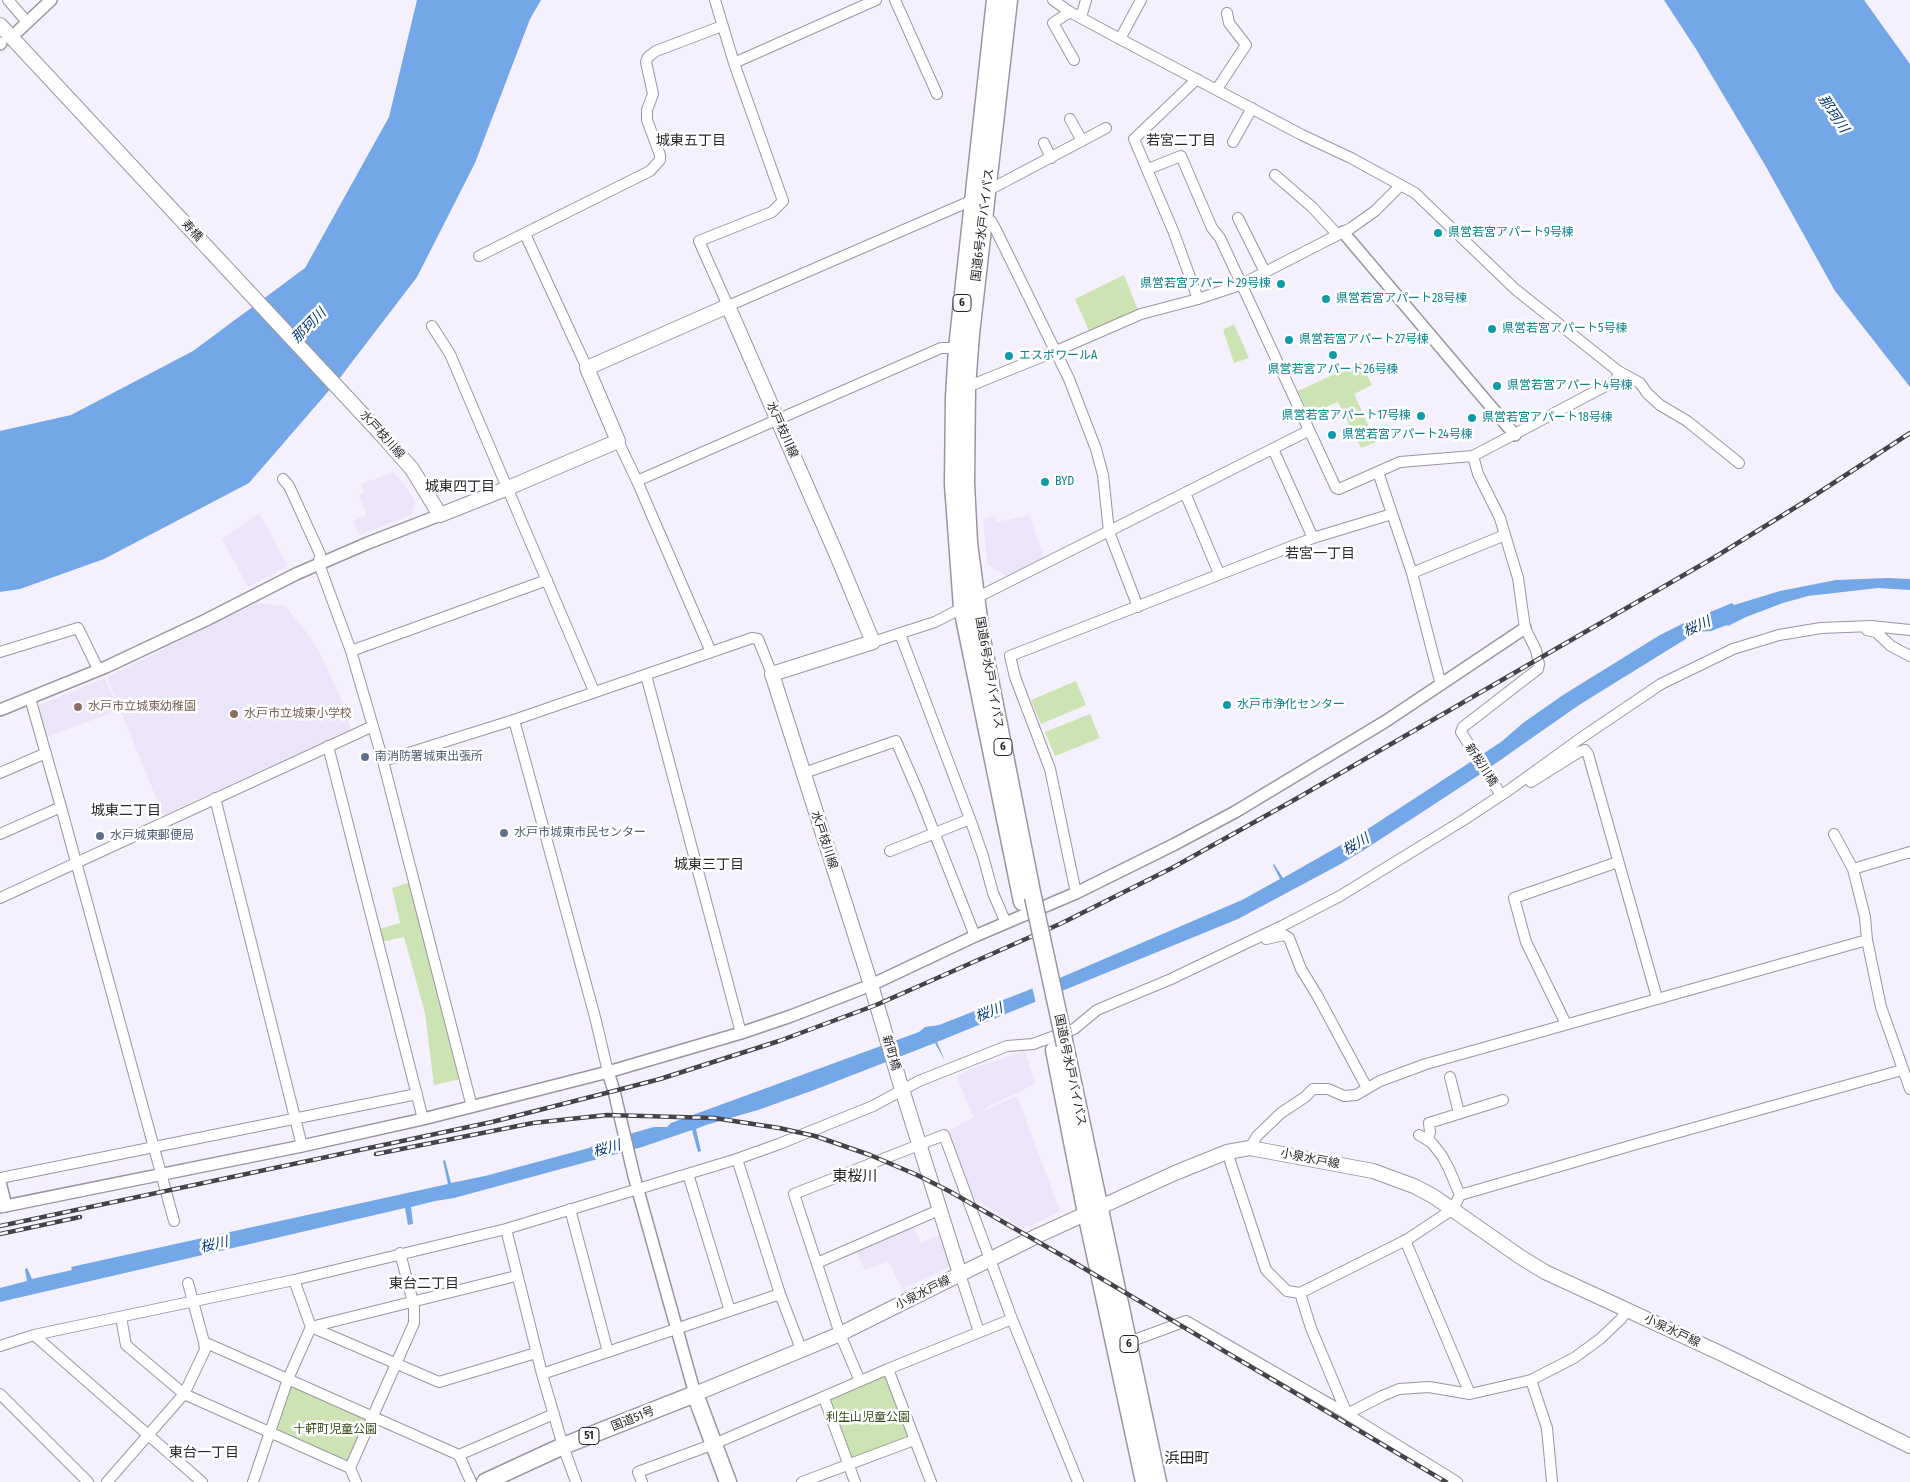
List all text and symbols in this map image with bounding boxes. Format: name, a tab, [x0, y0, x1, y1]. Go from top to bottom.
water label: 那珂川	[1814, 92, 1852, 136]
district label: 城東五丁目	[656, 133, 726, 149]
district label: 若宮二丁目	[1146, 133, 1216, 149]
street label: 国道6号水戸バイパス	[969, 168, 997, 282]
street label: 寿橋	[179, 217, 205, 245]
place label: 県営若宮アパート9号棟	[1448, 226, 1574, 240]
marker: 県営若宮アパート9号棟	[1432, 227, 1444, 239]
place label: 県営若宮アパート29号棟	[1140, 277, 1271, 291]
marker: 県営若宮アパート29号棟	[1275, 278, 1287, 290]
place label: 県営若宮アパート28号棟	[1336, 292, 1467, 306]
marker: 県営若宮アパート28号棟	[1320, 293, 1332, 305]
road number: 6	[953, 294, 971, 312]
water label: 那珂川	[288, 305, 330, 347]
place label: 県営若宮アパート5号棟	[1502, 322, 1628, 336]
marker: 県営若宮アパート5号棟	[1486, 323, 1498, 335]
place label: 県営若宮アパート27号棟	[1299, 333, 1429, 347]
marker: 県営若宮アパート27号棟	[1283, 334, 1295, 346]
place label: エスポワールA	[1019, 349, 1097, 363]
marker: 県営若宮アパート26号棟	[1327, 349, 1339, 361]
marker: エスポワールA	[1003, 350, 1015, 362]
place label: 県営若宮アパート26号棟	[1267, 363, 1399, 377]
place label: 県営若宮アパート4号棟	[1507, 379, 1633, 393]
marker: 県営若宮アパート4号棟	[1491, 380, 1503, 392]
street label: 水戸枝川線	[763, 400, 801, 460]
street label: 水戸枝川線	[357, 408, 407, 462]
place label: 県営若宮アパート17号棟	[1281, 409, 1411, 423]
marker: 県営若宮アパート17号棟	[1415, 410, 1427, 422]
place label: 県営若宮アパート18号棟	[1482, 411, 1613, 425]
marker: 県営若宮アパート18号棟	[1466, 412, 1478, 424]
place label: 県営若宮アパート24号棟	[1342, 428, 1473, 442]
marker: 県営若宮アパート24号棟	[1326, 429, 1338, 441]
place label: BYD	[1055, 475, 1074, 489]
marker: BYD	[1039, 476, 1051, 488]
district label: 城東四丁目	[425, 479, 495, 495]
district label: 若宮一丁目	[1285, 546, 1355, 562]
water label: 桜川	[1681, 614, 1713, 640]
street label: 国道6号水戸バイパス	[972, 616, 1006, 730]
place label: 水戸市浄化センター	[1237, 698, 1345, 712]
marker: 水戸市浄化センター	[1221, 699, 1233, 711]
place label: 水戸市立城東幼稚園	[88, 700, 196, 714]
marker: 水戸市立城東幼稚園	[72, 701, 84, 713]
place label: 水戸市立城東小学校	[244, 707, 352, 721]
marker: 水戸市立城東小学校	[228, 708, 240, 720]
road number: 6	[994, 739, 1012, 756]
street label: 新桜川橋	[1462, 741, 1500, 789]
place label: 南消防署城東出張所	[375, 750, 483, 764]
marker: 南消防署城東出張所	[359, 751, 371, 763]
district label: 城東二丁目	[91, 803, 161, 819]
street label: 水戸枝川線	[808, 809, 840, 871]
place label: 水戸市城東市民センター	[514, 826, 646, 840]
marker: 水戸市城東市民センター	[498, 827, 510, 839]
place label: 水戸城東郵便局	[110, 829, 194, 843]
marker: 水戸城東郵便局	[94, 830, 106, 842]
water label: 桜川	[1340, 831, 1372, 859]
district label: 城東三丁目	[674, 857, 744, 873]
water label: 桜川	[973, 1000, 1005, 1026]
street label: 国道6号水戸バイパス	[1051, 1013, 1089, 1127]
street label: 新町橋	[879, 1034, 903, 1072]
water label: 桜川	[591, 1137, 623, 1161]
street label: 小泉水戸線	[1279, 1146, 1341, 1172]
district label: 東桜川	[833, 1168, 877, 1186]
water label: 桜川	[198, 1234, 230, 1256]
street label: 小泉水戸線	[893, 1273, 953, 1313]
district label: 東台二丁目	[389, 1276, 459, 1292]
street label: 小泉水戸線	[1642, 1312, 1702, 1350]
road number: 6	[1120, 1336, 1138, 1352]
street label: 国道51号	[609, 1404, 657, 1434]
park label: 利生山児童公園	[826, 1411, 910, 1425]
park label: 十軒町児童公園	[293, 1423, 377, 1437]
road number: 51	[579, 1428, 599, 1444]
district label: 東台一丁目	[169, 1445, 239, 1461]
district label: 浜田町	[1165, 1450, 1209, 1468]

